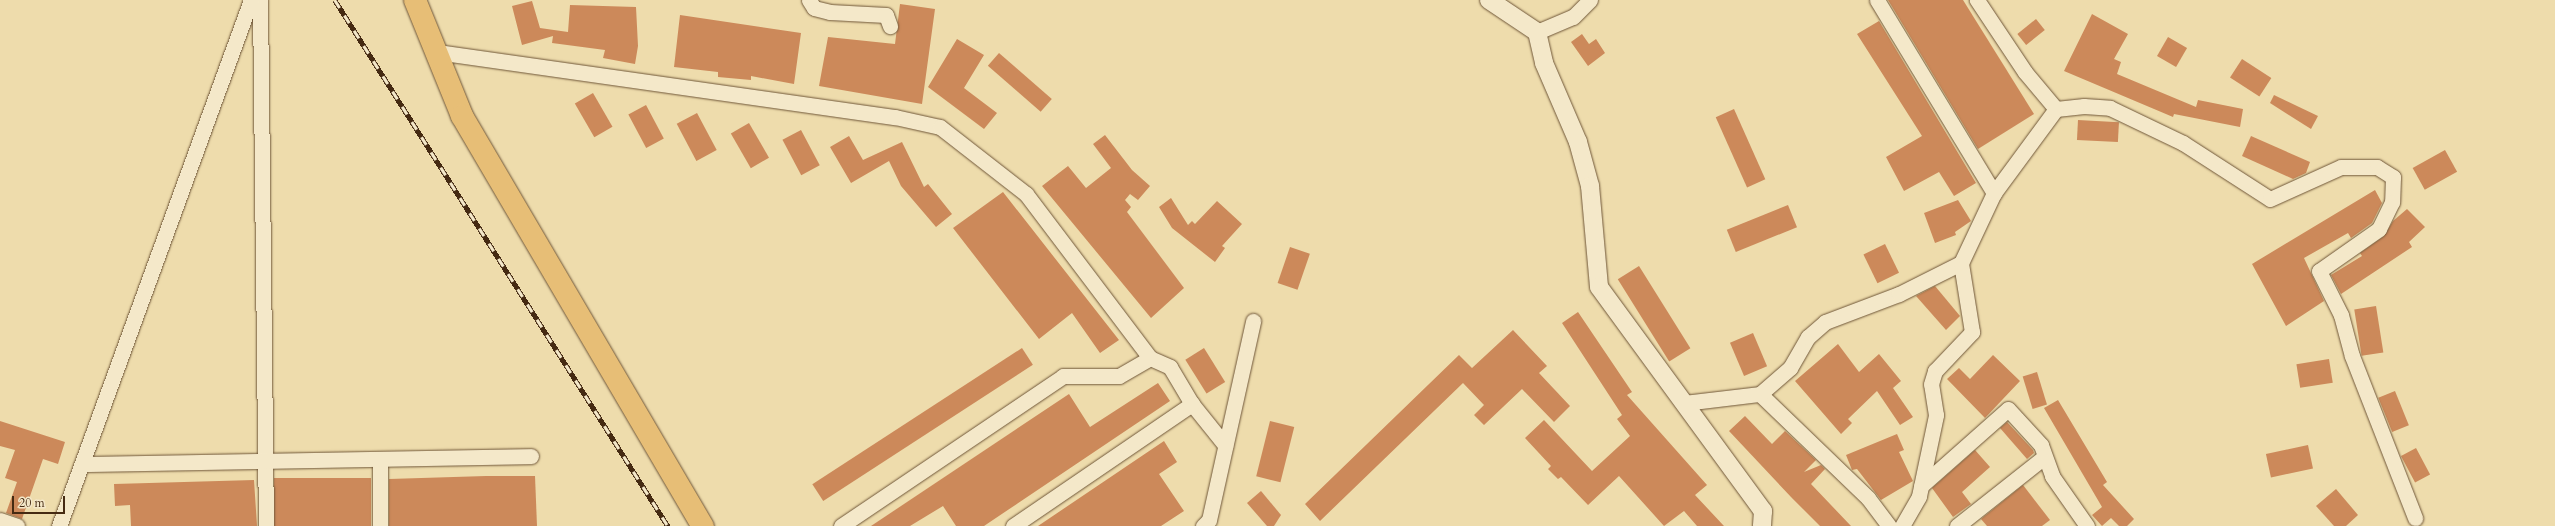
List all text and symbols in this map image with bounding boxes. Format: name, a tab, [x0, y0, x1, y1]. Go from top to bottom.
scale bar	[14, 488, 67, 514]
text: 20 m	[19, 495, 45, 511]

